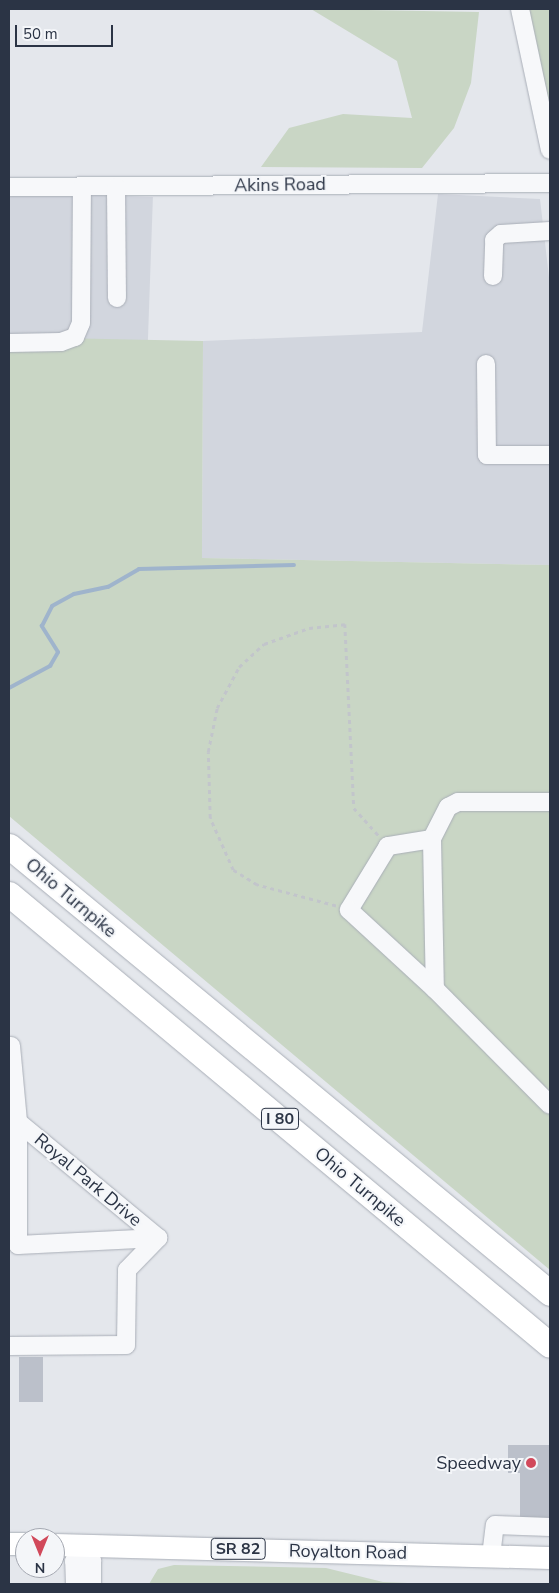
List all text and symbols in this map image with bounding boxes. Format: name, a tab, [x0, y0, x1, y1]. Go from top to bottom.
scale bar	[18, 15, 115, 47]
text: 50 m	[23, 24, 58, 44]
street label: Akins Road	[234, 173, 326, 197]
street label: Ohio Turnpike	[21, 854, 121, 942]
road number: I 80	[260, 1106, 300, 1132]
street label: Royal Park Drive	[30, 1129, 146, 1231]
street label: Ohio Turnpike	[310, 1143, 410, 1231]
place label: Speedway	[436, 1452, 521, 1474]
marker: Speedway	[525, 1457, 537, 1469]
north arrow	[15, 1528, 65, 1578]
road number: SR 82	[210, 1536, 266, 1562]
street label: Royalton Road	[289, 1540, 407, 1564]
text: N	[35, 1558, 45, 1577]

